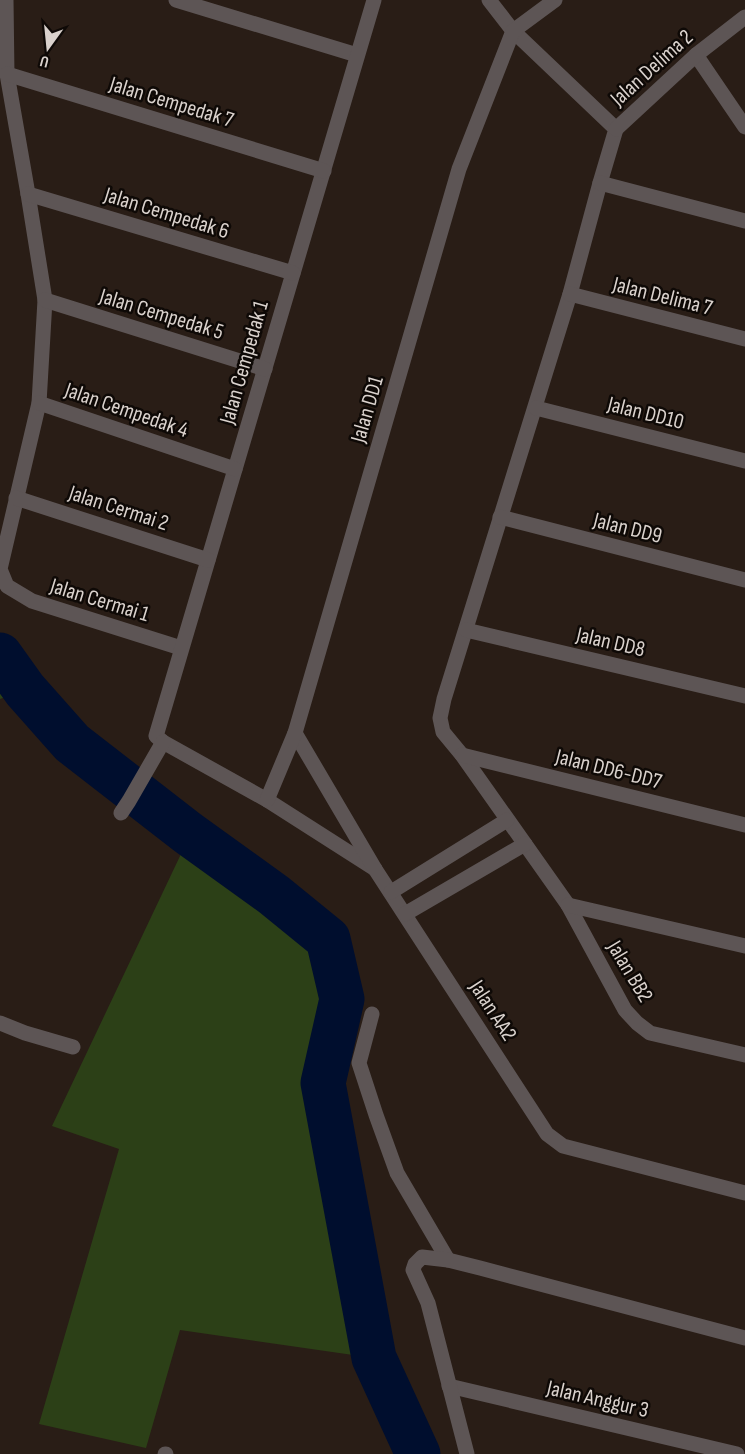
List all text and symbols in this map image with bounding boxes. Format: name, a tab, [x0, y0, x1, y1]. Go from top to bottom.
north arrow	[18, 18, 78, 78]
street label: Jalan Delima 2	[604, 24, 699, 113]
text: U	[38, 51, 51, 71]
street label: Jalan Cempedak 7	[105, 70, 237, 134]
street label: Jalan Cempedak 6	[100, 181, 232, 245]
street label: Jalan Delima 7	[609, 271, 715, 322]
street label: Jalan Cempedak 5	[95, 282, 227, 346]
street label: Jalan Cempedak 1	[214, 297, 275, 428]
street label: Jalan DD1	[345, 373, 390, 447]
street label: Jalan Cempedak 4	[60, 376, 192, 444]
street label: Jalan DD10	[604, 391, 687, 436]
street label: Jalan Cermai 2	[64, 479, 172, 537]
street label: Jalan DD9	[590, 507, 665, 550]
street label: Jalan Cermai 1	[46, 572, 153, 628]
street label: Jalan DD8	[573, 621, 648, 663]
street label: Jalan DD6-DD7	[552, 743, 665, 796]
street label: Jalan BB2	[600, 935, 659, 1007]
street label: Jalan AA2	[463, 975, 522, 1046]
street label: Jalan Anggur 3	[543, 1374, 651, 1424]

